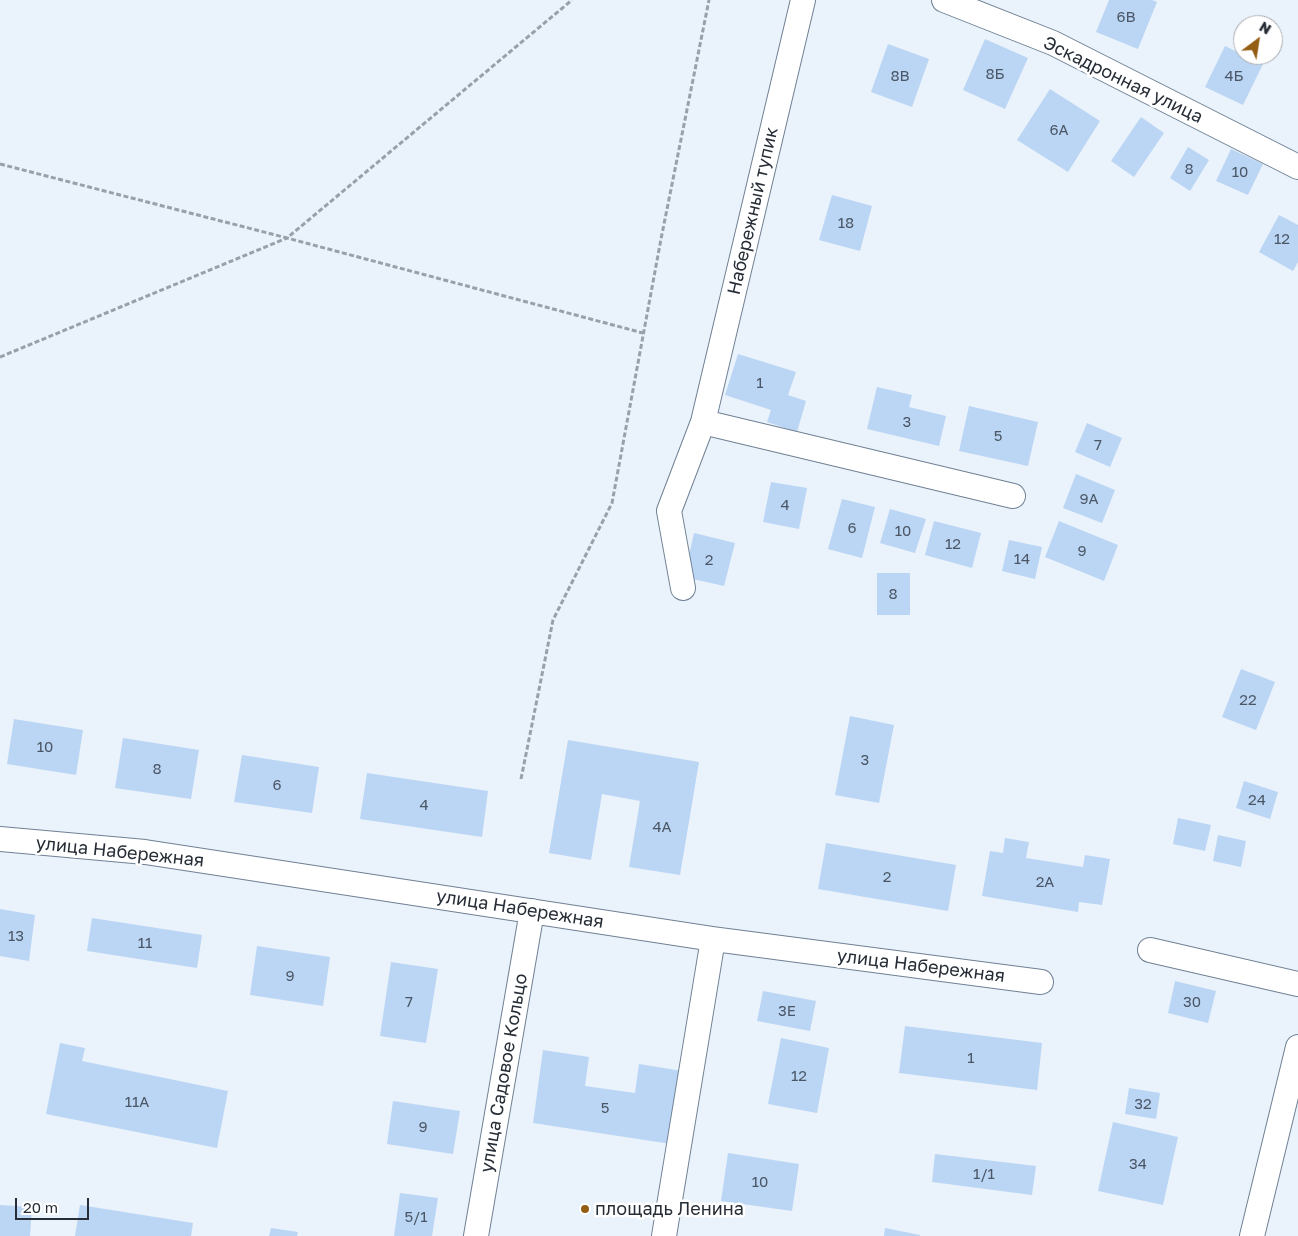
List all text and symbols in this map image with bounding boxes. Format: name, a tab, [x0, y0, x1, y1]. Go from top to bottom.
house number: 6В	[1116, 8, 1136, 26]
north arrow	[1233, 15, 1283, 65]
text: N	[1257, 18, 1274, 38]
street label: Эскадронная улица	[1040, 32, 1206, 128]
house number: 8Б	[985, 65, 1005, 83]
house number: 8В	[890, 67, 910, 85]
house number: 4Б	[1224, 67, 1244, 85]
house number: 6А	[1049, 121, 1069, 139]
street label: Набережный тупик	[723, 125, 783, 297]
house number: 8	[1184, 160, 1194, 178]
house number: 10	[1232, 163, 1248, 181]
house number: 18	[838, 214, 854, 232]
house number: 12	[1274, 230, 1290, 248]
house number: 1	[756, 374, 764, 392]
house number: 3	[903, 413, 911, 431]
house number: 5	[994, 427, 1002, 445]
house number: 7	[1094, 436, 1102, 454]
house number: 9А	[1079, 490, 1099, 508]
house number: 4	[780, 496, 790, 514]
house number: 6	[847, 519, 857, 537]
house number: 10	[895, 522, 911, 540]
house number: 12	[945, 535, 961, 553]
house number: 9	[1077, 542, 1087, 560]
house number: 14	[1014, 550, 1030, 568]
house number: 2	[705, 551, 713, 569]
house number: 8	[888, 585, 898, 603]
house number: 22	[1239, 691, 1257, 709]
house number: 10	[37, 738, 53, 756]
house number: 3	[861, 751, 869, 769]
house number: 8	[152, 760, 162, 778]
house number: 6	[272, 776, 282, 794]
house number: 24	[1248, 791, 1266, 809]
house number: 4	[419, 796, 429, 814]
house number: 4А	[652, 818, 672, 836]
street label: улица Набережная	[35, 832, 205, 872]
house number: 2	[883, 868, 891, 886]
house number: 2А	[1036, 873, 1054, 891]
street label: улица Набережная	[435, 885, 605, 933]
house number: 13	[8, 927, 24, 945]
house number: 11	[138, 934, 152, 952]
street label: улица Набережная	[836, 945, 1006, 987]
house number: 9	[285, 967, 295, 985]
street label: улица Садовое Кольцо	[476, 972, 532, 1174]
house number: 7	[405, 993, 413, 1011]
house number: 30	[1183, 993, 1201, 1011]
house number: 3Е	[778, 1002, 796, 1020]
house number: 1	[967, 1049, 975, 1067]
house number: 12	[791, 1067, 807, 1085]
house number: 11А	[125, 1093, 149, 1111]
house number: 32	[1134, 1095, 1152, 1113]
house number: 5	[601, 1099, 609, 1117]
house number: 9	[418, 1118, 428, 1136]
house number: 34	[1129, 1155, 1147, 1173]
house number: 1/1	[973, 1165, 995, 1183]
house number: 10	[752, 1173, 768, 1191]
scale bar	[18, 1188, 91, 1220]
text: 20 m	[23, 1198, 58, 1216]
place label: площадь Ленина	[595, 1198, 744, 1220]
marker: площадь Ленина	[579, 1203, 591, 1215]
house number: 5/1	[404, 1208, 428, 1226]

